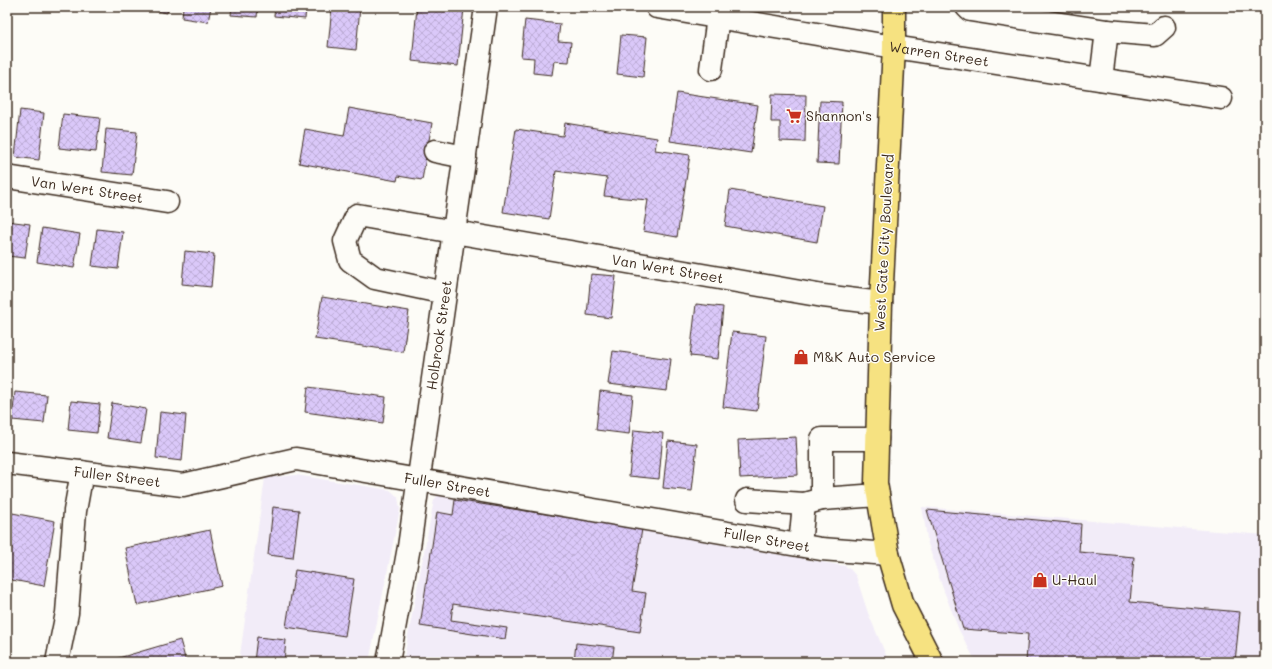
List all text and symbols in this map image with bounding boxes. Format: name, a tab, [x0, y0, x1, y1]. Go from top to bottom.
street label: Warren Street	[888, 36, 990, 71]
place label: Shannon's	[806, 106, 872, 125]
supermarket icon: Shannon's	[785, 107, 803, 125]
street label: West Gate City Boulevard	[869, 154, 898, 332]
street label: Van Wert Street	[30, 171, 145, 207]
street label: Van Wert Street	[610, 249, 725, 288]
street label: Holbrook Street	[421, 279, 456, 391]
place label: M&K Auto Service	[813, 347, 936, 366]
shop icon: M&K Auto Service	[792, 348, 810, 366]
street label: Fuller Street	[73, 461, 162, 491]
street label: Fuller Street	[403, 468, 492, 501]
street label: Fuller Street	[722, 522, 812, 556]
place label: U-Haul	[1052, 570, 1097, 589]
shop icon: U-Haul	[1031, 571, 1049, 589]

